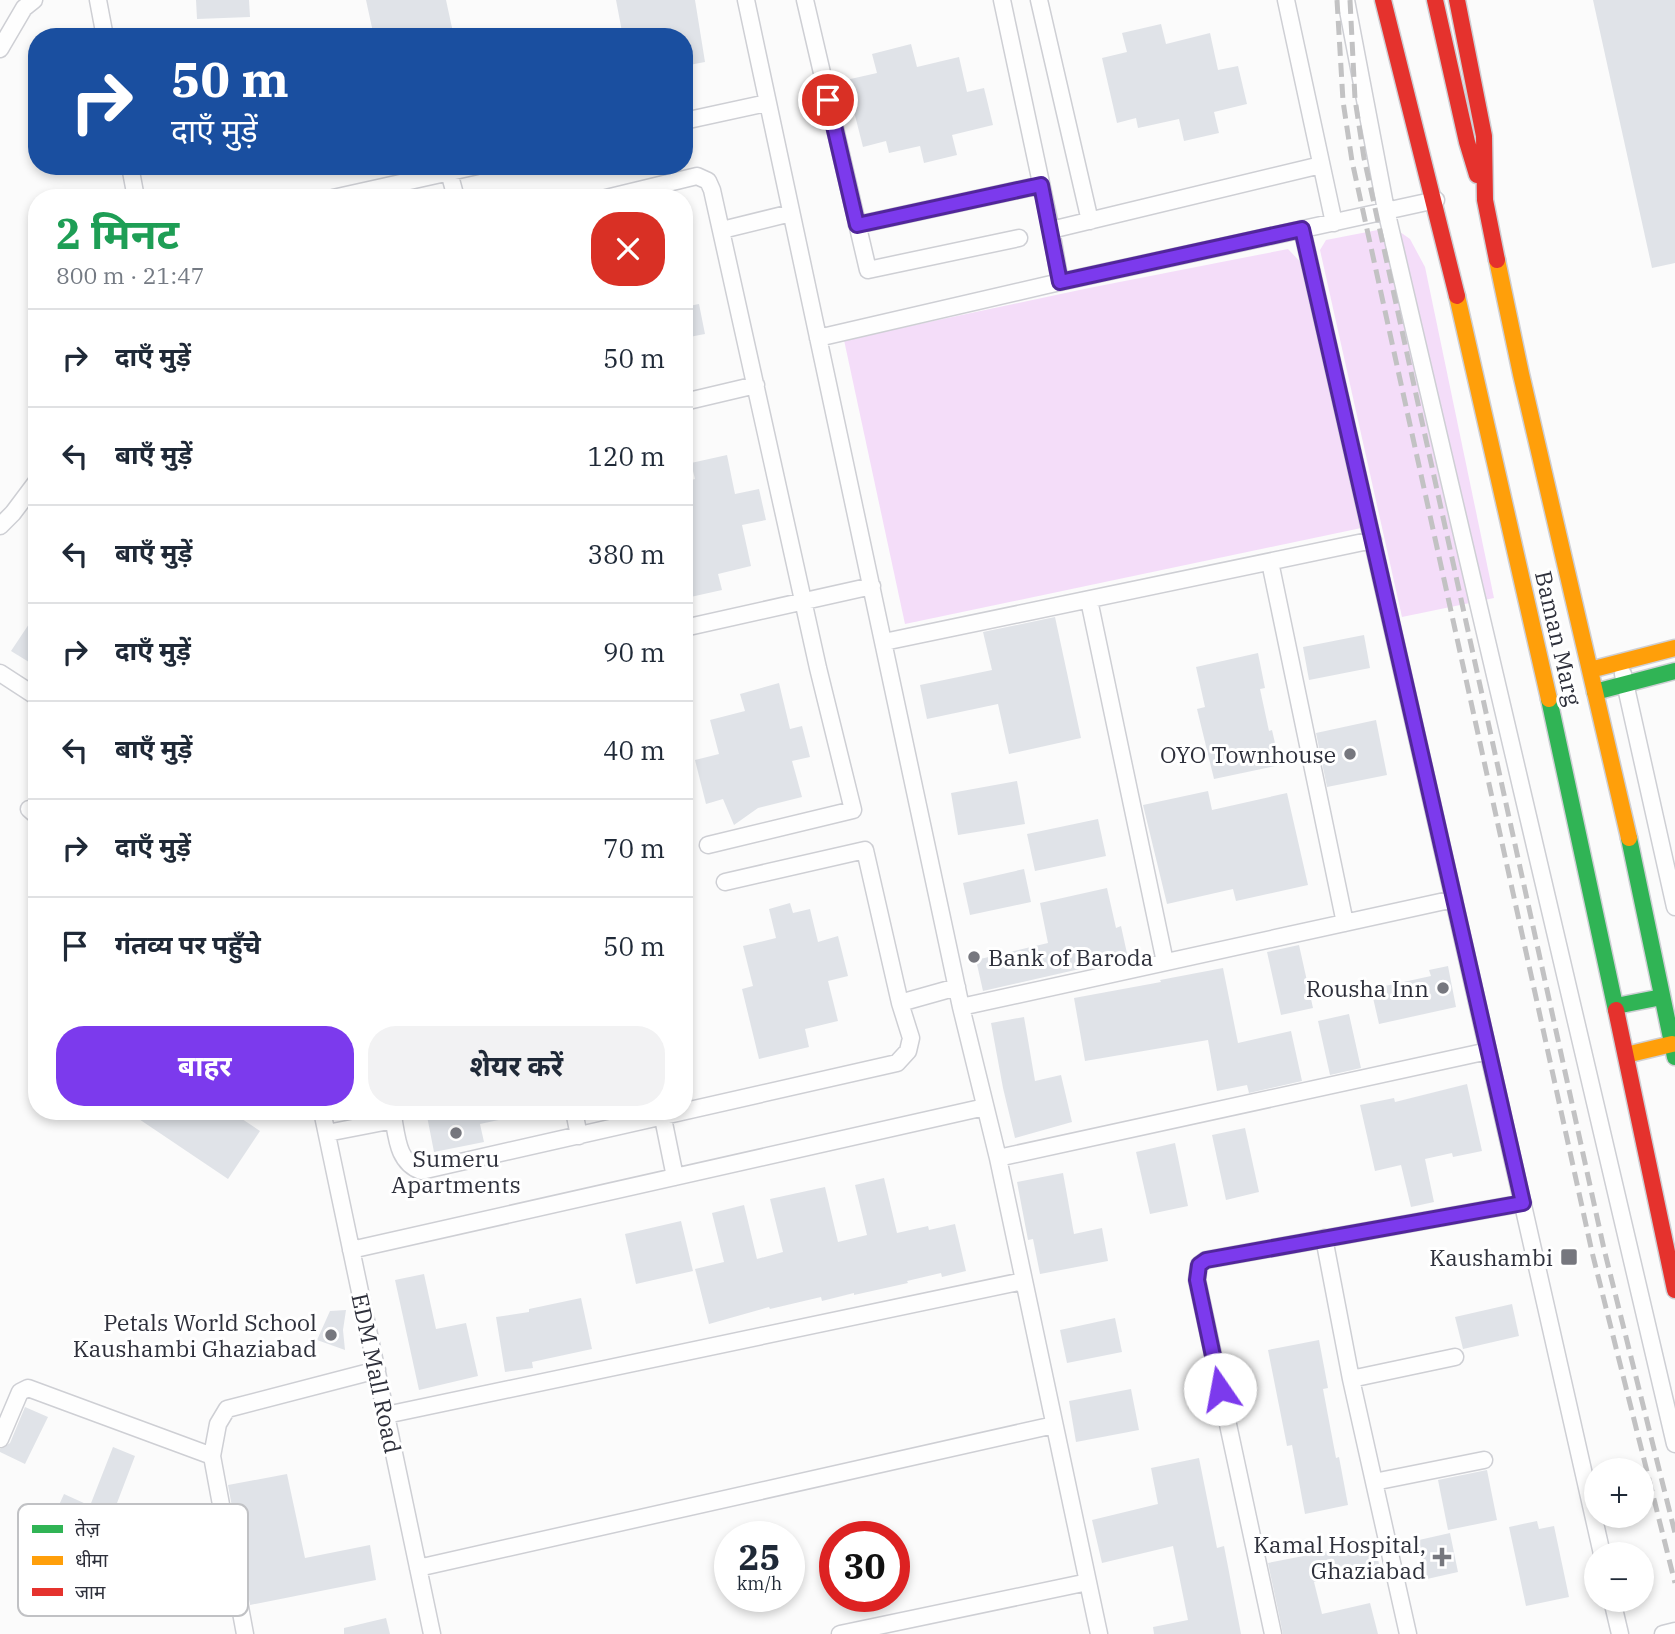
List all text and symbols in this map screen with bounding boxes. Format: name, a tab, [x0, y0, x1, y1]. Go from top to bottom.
text: 50 m	[171, 47, 289, 110]
icon: right	[56, 56, 147, 147]
pin	[798, 70, 858, 130]
icon: arrive	[809, 81, 847, 119]
text: दाएँ मुड़ें	[171, 109, 258, 151]
text: 2 मिनट	[56, 206, 179, 261]
button: close	[591, 212, 665, 286]
text: 800 m · 21:47	[56, 260, 205, 290]
icon: right	[56, 339, 94, 377]
text: दाएँ मुड़ें	[115, 339, 191, 373]
text: 50 m	[603, 341, 665, 375]
icon: left	[56, 437, 94, 475]
text: बाएँ मुड़ें	[115, 437, 192, 471]
text: 120 m	[587, 439, 665, 473]
icon: left	[56, 535, 94, 573]
text: बाएँ मुड़ें	[115, 535, 192, 569]
text: 380 m	[587, 537, 665, 571]
street label: Baman Marg	[1529, 567, 1589, 709]
icon: right	[56, 633, 94, 671]
text: दाएँ मुड़ें	[115, 633, 191, 667]
text: 90 m	[603, 635, 665, 669]
icon: left	[56, 731, 94, 769]
text: बाएँ मुड़ें	[115, 731, 192, 765]
text: 40 m	[603, 733, 665, 767]
place label: OYO Townhouse	[1160, 739, 1336, 769]
marker: OYO Townhouse	[1342, 746, 1358, 762]
icon: right	[56, 829, 94, 867]
text: दाएँ मुड़ें	[115, 829, 191, 863]
text: 70 m	[603, 831, 665, 865]
icon: arrive	[56, 927, 94, 965]
text: गंतव्य पर पहुँचे	[115, 927, 261, 961]
text: 50 m	[603, 929, 665, 963]
place label: Bank of Baroda	[988, 942, 1153, 972]
marker: Bank of Baroda	[966, 949, 982, 965]
place label: Rousha Inn	[1306, 973, 1429, 1003]
marker: Rousha Inn	[1435, 980, 1451, 996]
button: बाहर	[56, 1026, 354, 1106]
button: शेयर करें	[368, 1026, 665, 1106]
marker: Sumeru Apartments	[448, 1125, 464, 1141]
place label: Sumeru Apartments	[391, 1143, 521, 1199]
place label: Kaushambi	[1429, 1242, 1553, 1272]
marker: Kaushambi	[1559, 1247, 1579, 1267]
street label: EDM Mall Road	[345, 1290, 409, 1456]
place label: Petals World School Kaushambi Ghaziabad	[73, 1307, 317, 1363]
marker: Petals World School Kaushambi Ghaziabad	[323, 1327, 339, 1343]
position arrow	[1183, 1352, 1257, 1426]
map controls	[1584, 1458, 1654, 1612]
button: +	[1584, 1458, 1654, 1528]
legend	[18, 1504, 248, 1616]
text: तेज़	[75, 1517, 101, 1541]
speed limit sign: 30	[819, 1521, 910, 1612]
place label: Kamal Hospital, Ghaziabad	[1253, 1529, 1426, 1585]
text: 25	[738, 1534, 781, 1580]
button: −	[1584, 1542, 1654, 1612]
marker: Kamal Hospital, Ghaziabad	[1432, 1547, 1452, 1567]
text: धीमा	[75, 1548, 109, 1572]
text: km/h	[737, 1572, 782, 1595]
text: जाम	[75, 1580, 106, 1604]

